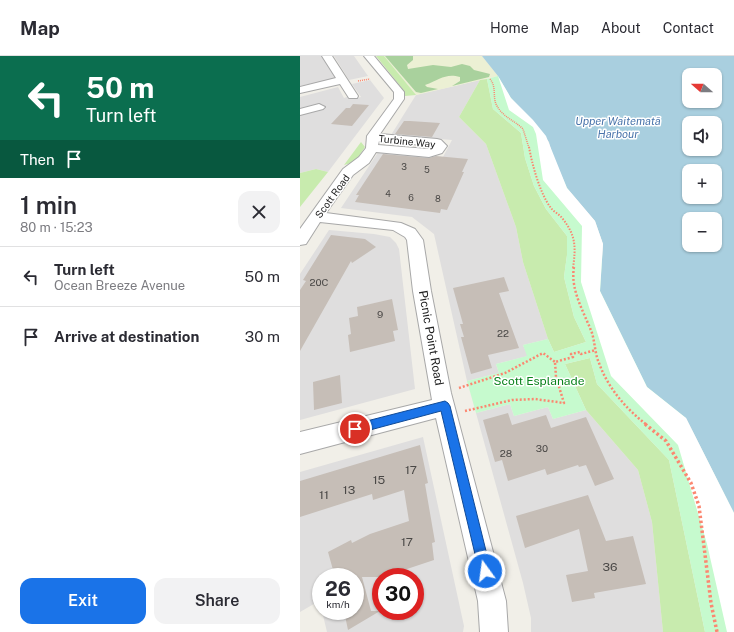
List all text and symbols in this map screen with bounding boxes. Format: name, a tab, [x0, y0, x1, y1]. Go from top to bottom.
text: Map	[20, 17, 60, 39]
text: Home	[490, 20, 529, 36]
text: Map	[551, 20, 579, 36]
text: About	[601, 20, 641, 36]
text: Contact	[663, 20, 714, 36]
north arrow	[682, 68, 722, 108]
map controls	[682, 68, 722, 252]
text: 50 m	[86, 71, 154, 104]
icon: left	[20, 72, 72, 124]
text: Turn left	[86, 105, 156, 126]
water label: Upper Waitematā Harbour	[575, 115, 661, 140]
button: sound	[682, 116, 722, 156]
street label: Turbine Way	[378, 132, 437, 150]
icon: arrive	[63, 148, 85, 170]
text: Then	[20, 151, 55, 168]
house number: 3	[401, 161, 407, 172]
house number: 5	[424, 164, 430, 175]
button: +	[682, 164, 722, 204]
street label: Scott Road	[312, 172, 352, 220]
house number: 4	[385, 188, 391, 199]
text: 1 min	[20, 191, 77, 219]
button: close	[238, 191, 280, 233]
house number: 6	[408, 192, 414, 203]
house number: 8	[435, 193, 441, 204]
button: −	[682, 212, 722, 252]
text: 80 m · 15:23	[20, 220, 93, 235]
text: Turn left	[54, 261, 115, 278]
icon: left	[20, 266, 42, 288]
text: 50 m	[245, 268, 280, 285]
house number: 20C	[310, 276, 329, 288]
text: Ocean Breeze Avenue	[54, 278, 185, 293]
street label: Picnic Point Road	[416, 289, 446, 387]
house number: 9	[377, 308, 383, 320]
icon: arrive	[20, 326, 42, 348]
house number: 22	[497, 327, 509, 339]
text: Arrive at destination	[54, 328, 199, 345]
text: 30 m	[245, 328, 280, 345]
park label: Scott Esplanade	[494, 374, 585, 388]
pin	[338, 412, 372, 446]
icon: arrive	[344, 418, 366, 440]
house number: 30	[536, 442, 548, 454]
house number: 28	[500, 447, 512, 459]
house number: 17	[405, 463, 417, 477]
house number: 15	[373, 473, 386, 487]
house number: 13	[343, 483, 355, 497]
house number: 11	[319, 488, 329, 502]
house number: 17	[401, 535, 413, 549]
position arrow	[464, 550, 506, 592]
house number: 36	[603, 560, 617, 574]
speed limit sign: 30	[372, 568, 424, 620]
text: 26	[325, 577, 351, 601]
button: Exit	[20, 578, 146, 624]
button: Share	[154, 578, 280, 624]
text: km/h	[326, 598, 350, 610]

